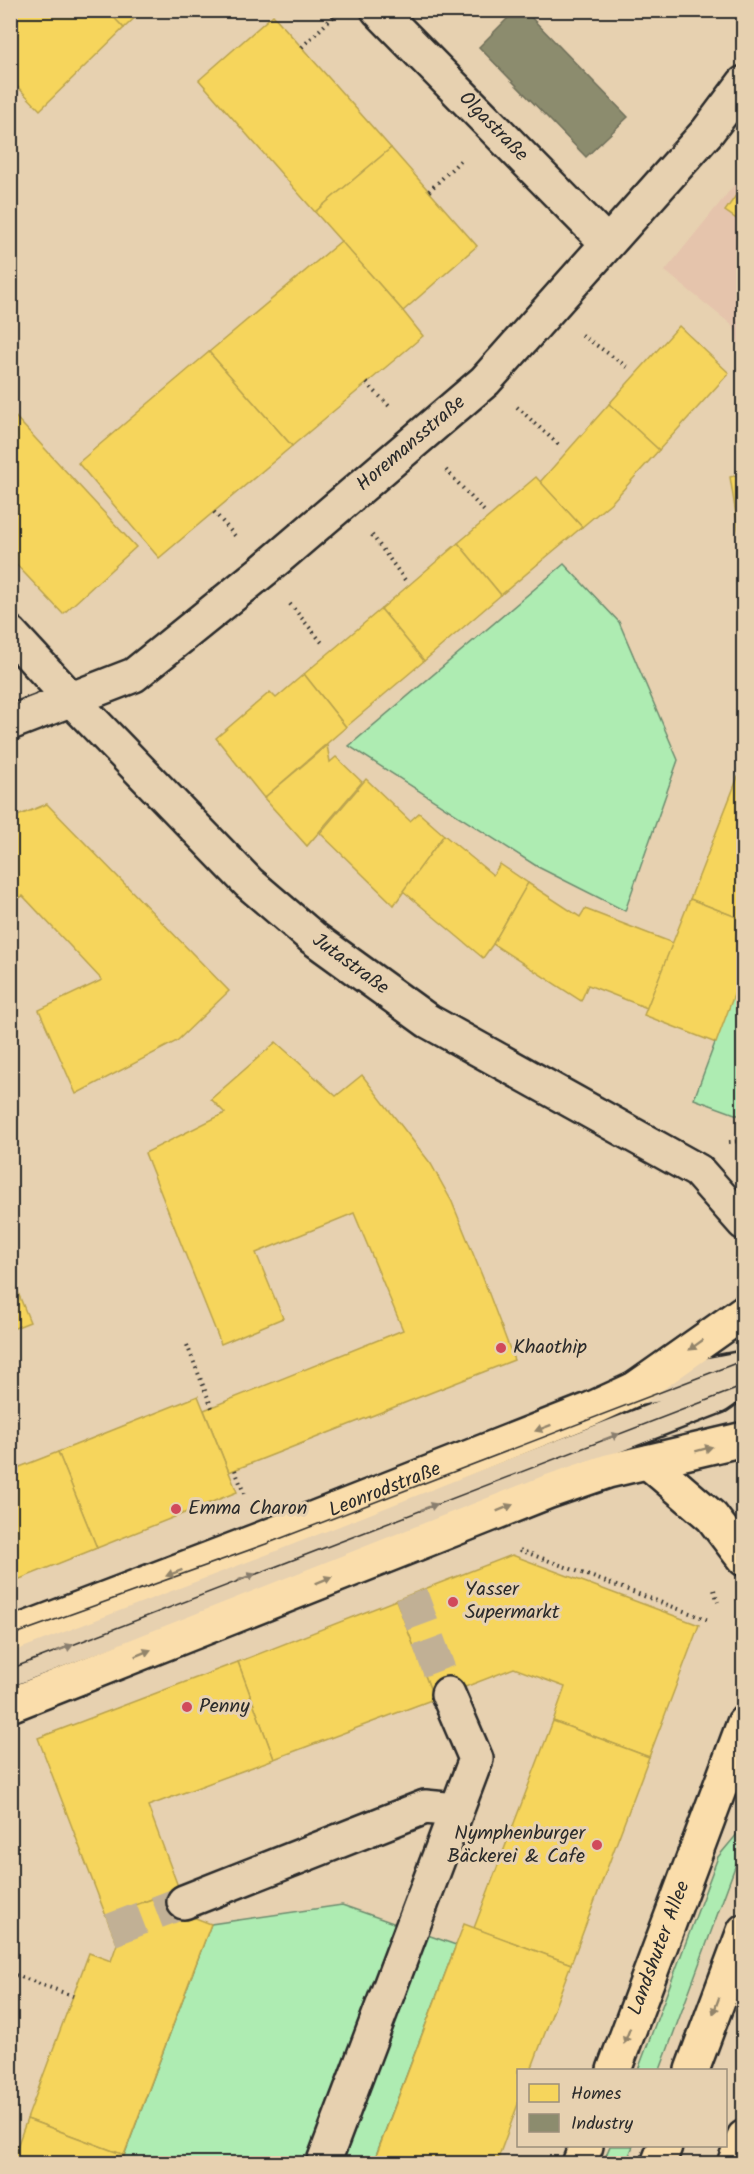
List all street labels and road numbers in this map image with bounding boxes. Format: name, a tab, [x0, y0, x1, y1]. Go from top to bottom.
street label: Olgastraße	[450, 84, 536, 170]
street label: Horemansstraße	[349, 388, 473, 500]
street label: Jutastraße	[305, 926, 396, 1004]
street label: Leonrodstraße	[324, 1454, 446, 1527]
street label: Landshuter Allee	[620, 1877, 699, 2020]

